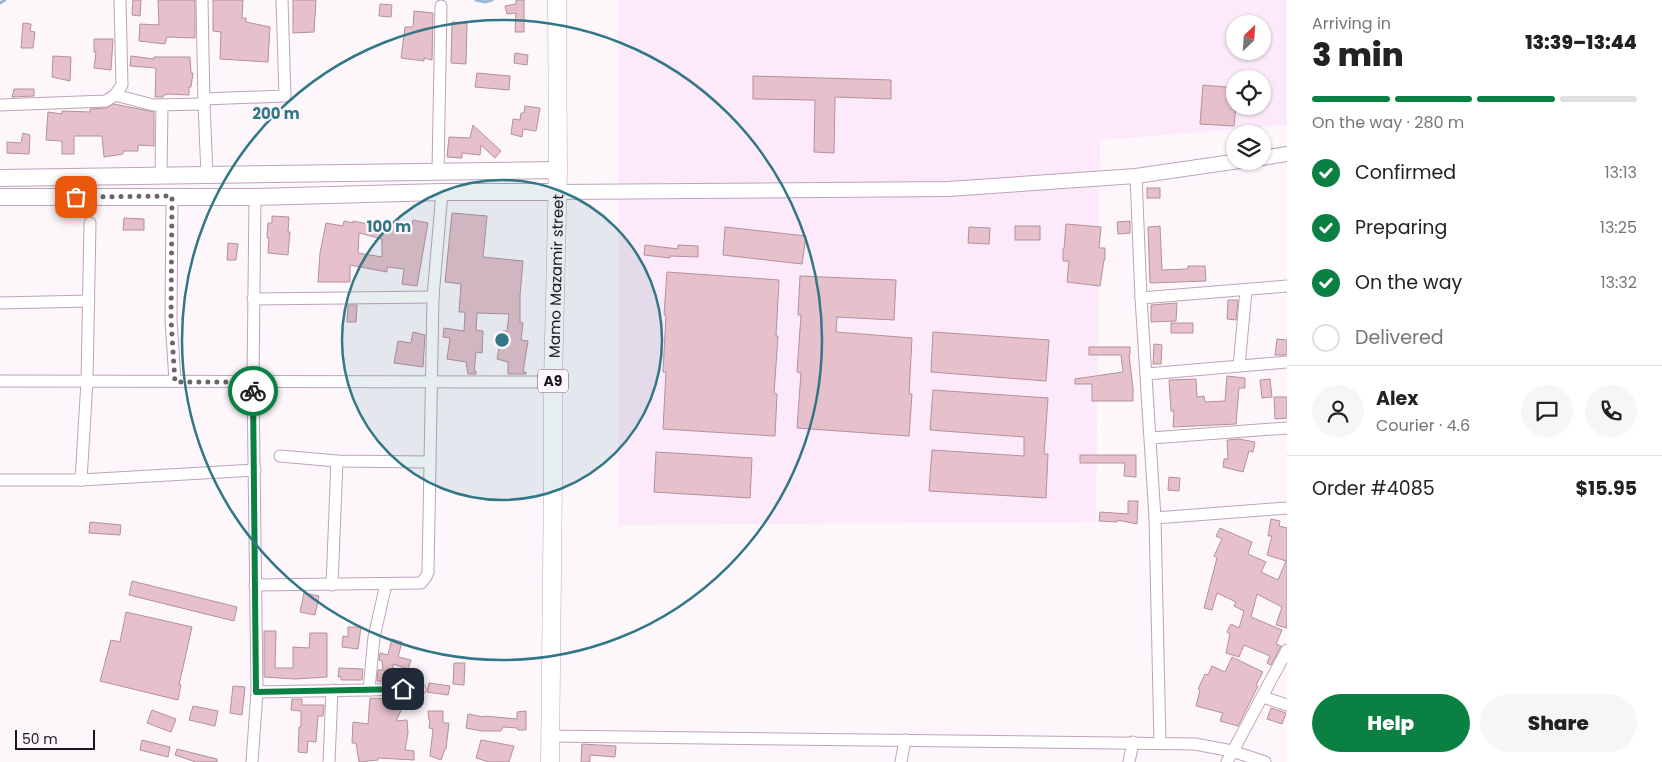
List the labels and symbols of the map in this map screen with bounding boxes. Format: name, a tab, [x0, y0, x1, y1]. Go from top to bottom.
north arrow	[1226, 15, 1271, 60]
text: 200 m	[252, 103, 300, 124]
pin	[55, 176, 97, 218]
street label: Mamo Mazamir street	[543, 194, 568, 358]
text: 100 m	[367, 216, 411, 237]
centre of rings	[493, 331, 511, 349]
courier	[228, 366, 278, 416]
road number: A9	[538, 370, 568, 392]
pin	[382, 668, 424, 710]
scale bar	[15, 727, 95, 750]

